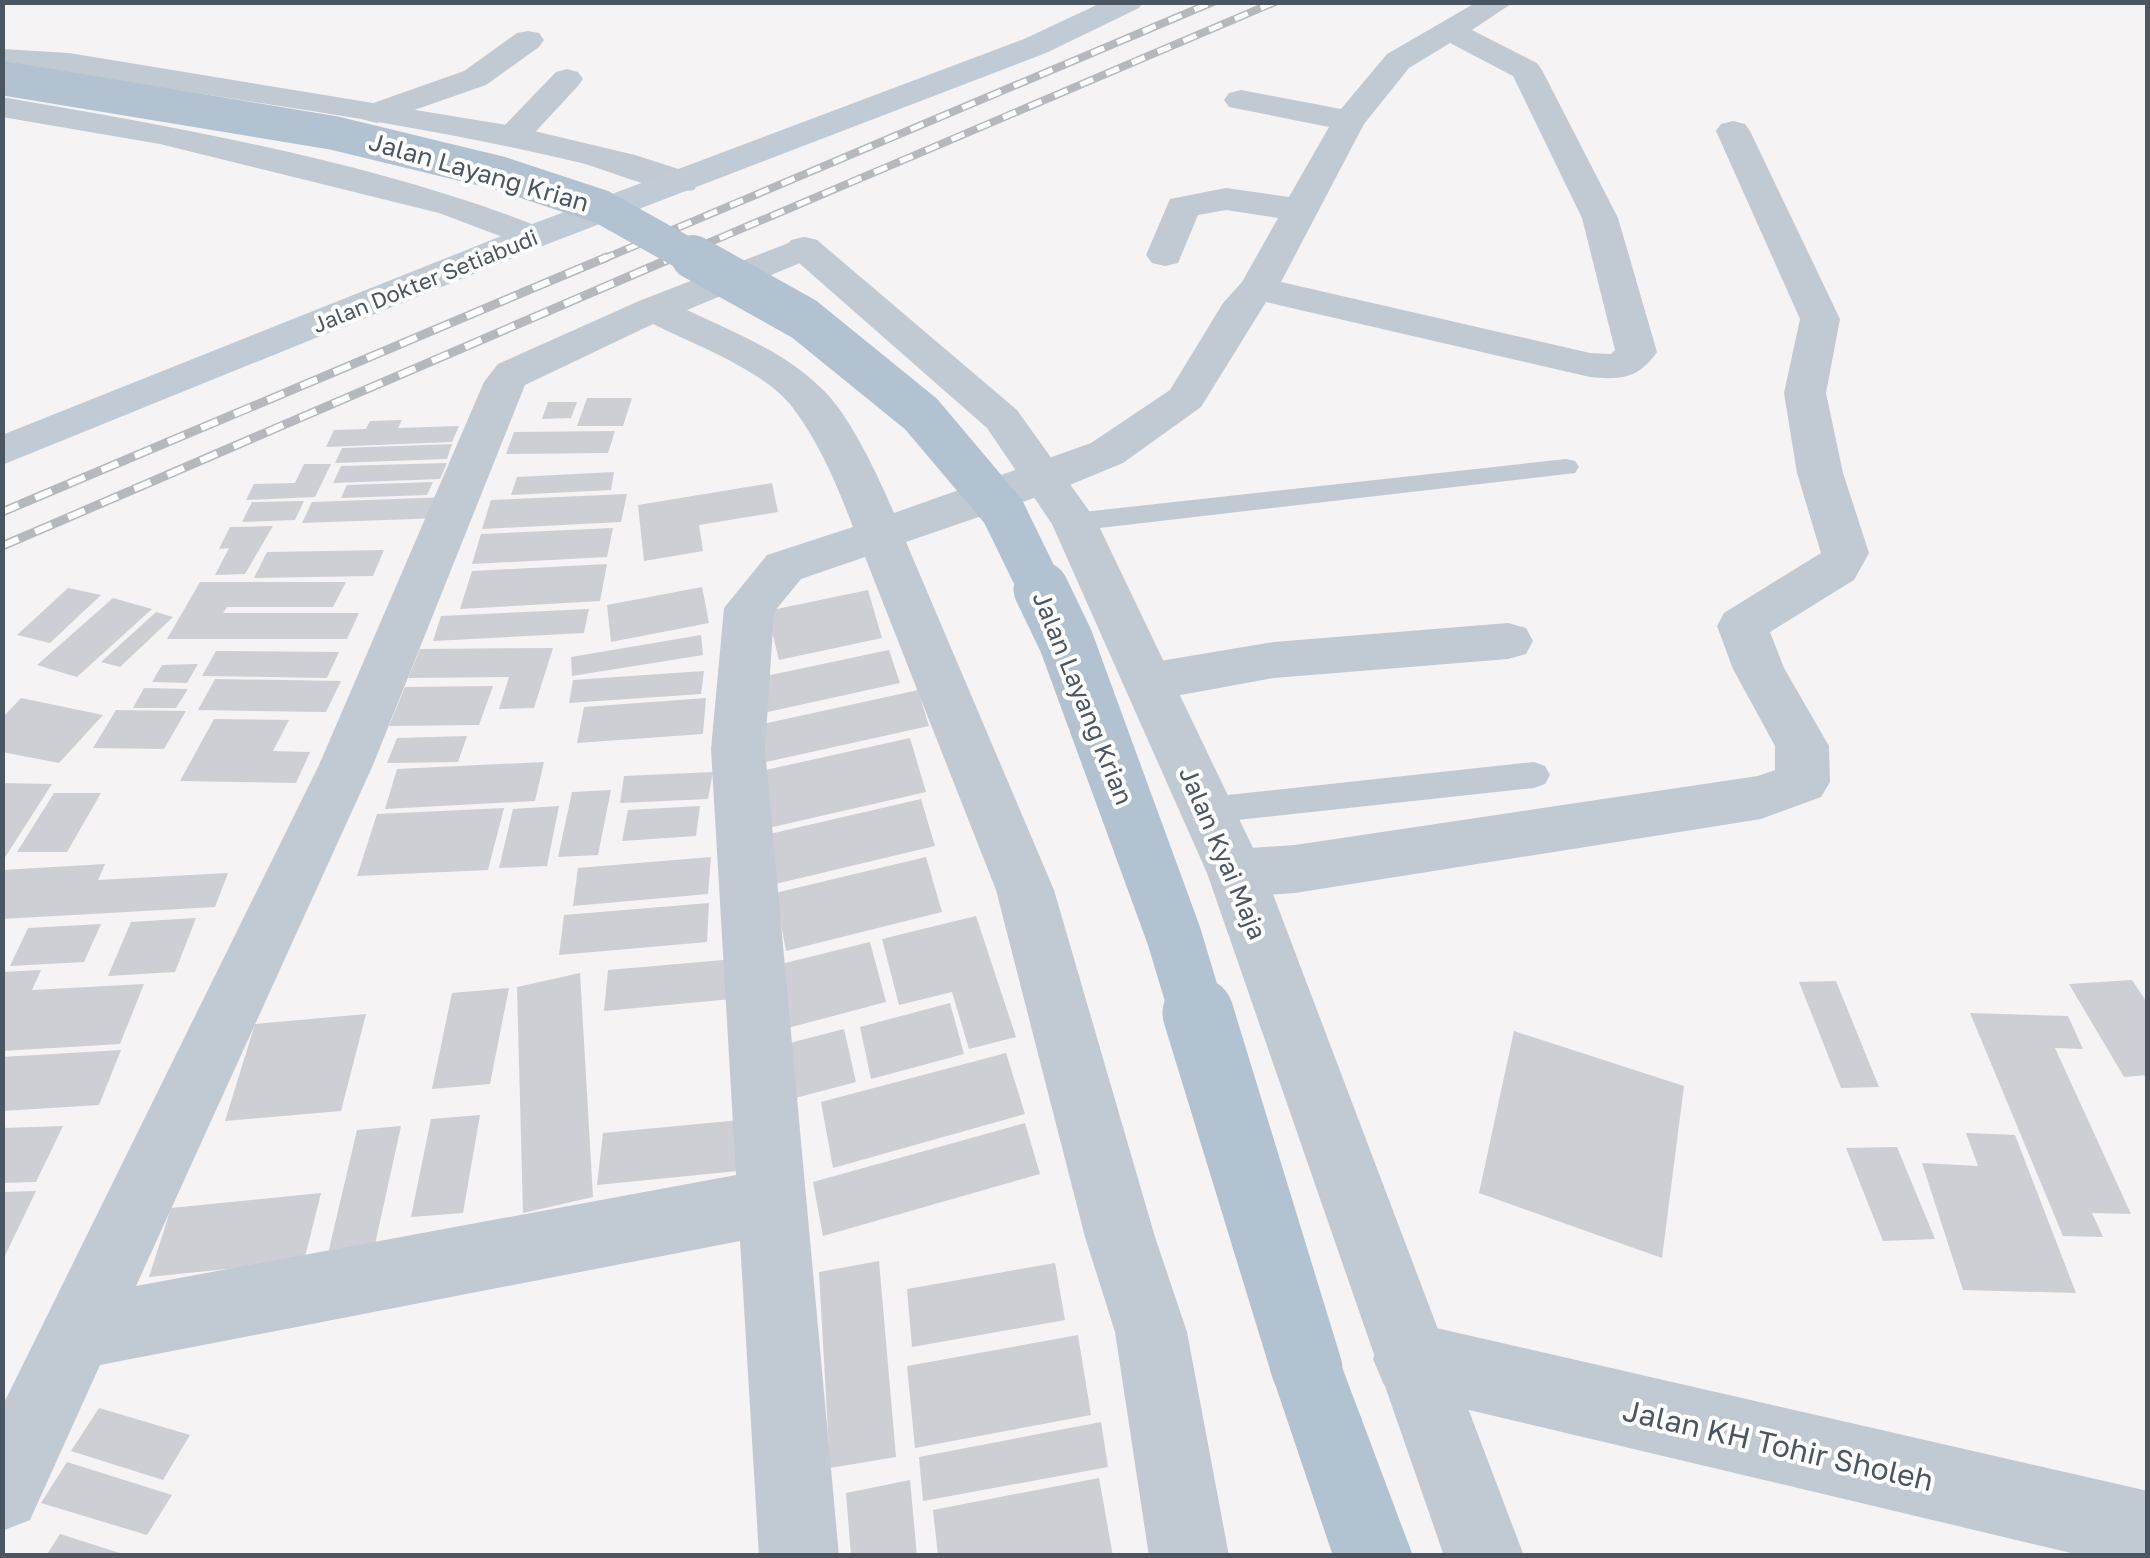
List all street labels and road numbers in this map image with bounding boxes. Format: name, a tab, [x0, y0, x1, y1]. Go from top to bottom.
street label: Jalan Layang Krian	[366, 125, 593, 218]
street label: Jalan Dokter Setiabudi	[308, 223, 541, 338]
street label: Jalan Layang Krian	[1026, 587, 1140, 809]
street label: Jalan Kyai Maja	[1173, 762, 1274, 944]
street label: Jalan KH Tohir Sholeh	[1619, 1392, 1937, 1498]

